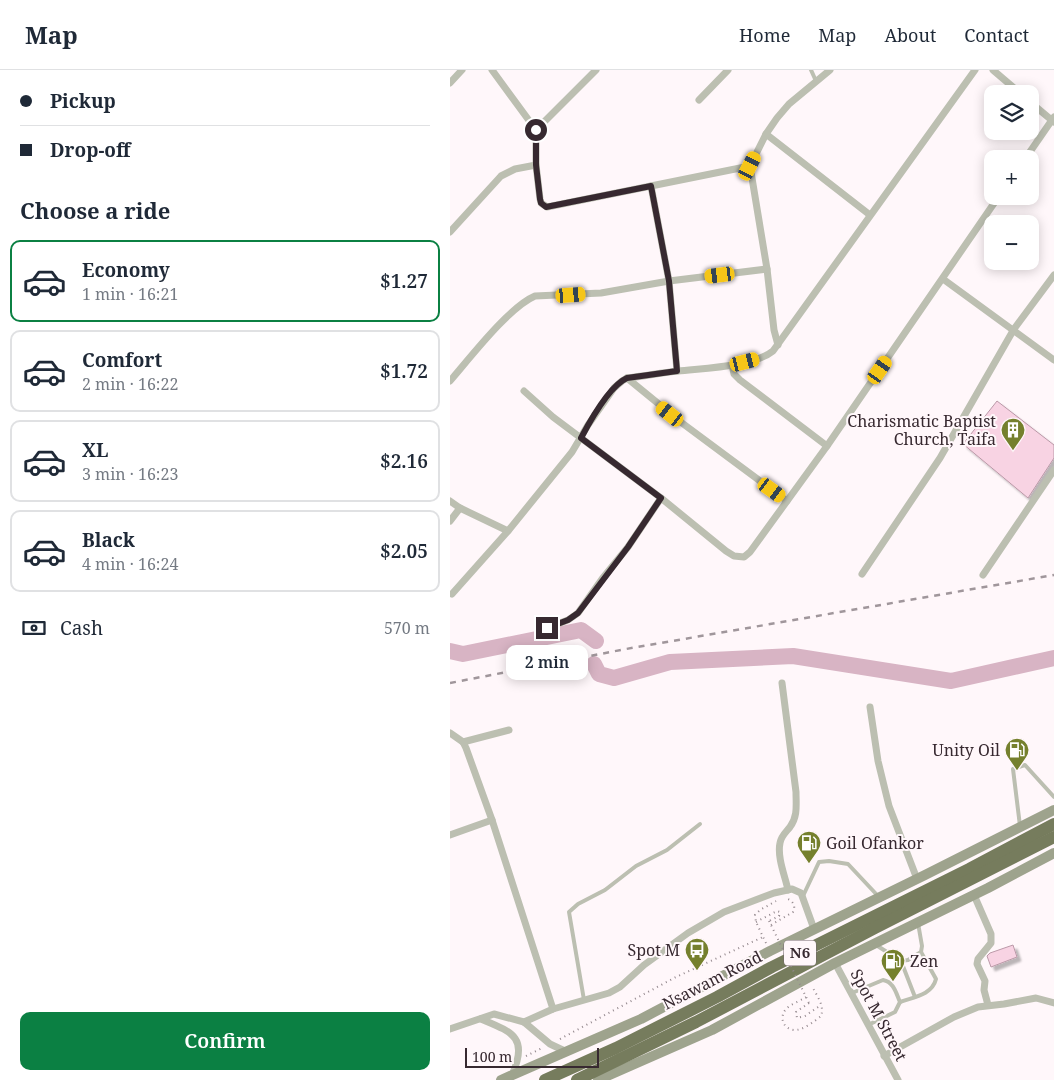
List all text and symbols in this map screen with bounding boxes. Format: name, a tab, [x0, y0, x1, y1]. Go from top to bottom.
text: Map	[25, 18, 78, 51]
text: Home	[739, 23, 790, 47]
text: Map	[818, 23, 856, 47]
text: About	[884, 23, 936, 47]
text: Contact	[964, 23, 1029, 47]
map controls	[984, 85, 1039, 270]
button: layers	[984, 85, 1039, 140]
text: Pickup	[50, 88, 116, 114]
route start	[525, 119, 547, 141]
text: Drop-off	[50, 137, 130, 163]
car	[736, 149, 763, 183]
button: +	[984, 150, 1039, 205]
text: Choose a ride	[20, 195, 170, 225]
button: −	[984, 215, 1039, 270]
text: Economy	[82, 257, 170, 283]
icon: car	[22, 259, 67, 304]
car	[704, 266, 735, 284]
text: $1.27	[380, 268, 428, 294]
text: 1 min · 16:21	[82, 283, 178, 305]
car	[555, 286, 586, 304]
text: Comfort	[82, 347, 162, 373]
icon: car	[22, 349, 67, 394]
car	[728, 351, 761, 373]
car	[865, 353, 894, 387]
text: $1.72	[380, 358, 428, 384]
text: 2 min · 16:22	[82, 373, 178, 395]
car	[653, 399, 686, 429]
place label: Charismatic Baptist Church, Taifa	[847, 410, 996, 450]
building icon: Charismatic Baptist Church, Taifa	[1000, 417, 1026, 451]
text: XL	[82, 437, 108, 463]
icon: car	[22, 439, 67, 484]
text: $2.16	[380, 448, 428, 474]
text: 3 min · 16:23	[82, 463, 178, 485]
car	[755, 475, 788, 505]
text: Black	[82, 527, 135, 553]
icon: car	[22, 529, 67, 574]
text: $2.05	[380, 538, 428, 564]
text: 4 min · 16:24	[82, 553, 178, 575]
icon: cash	[20, 614, 48, 642]
text: Cash	[60, 615, 103, 641]
text: 570 m	[384, 617, 430, 639]
route end	[536, 617, 558, 639]
callout: 2 min	[506, 646, 588, 680]
text: 2 min	[525, 651, 569, 673]
fuel station icon: Unity Oil	[1004, 737, 1030, 771]
place label: Unity Oil	[932, 739, 1000, 761]
fuel station icon: Goil Ofankor	[796, 830, 822, 864]
place label: Goil Ofankor	[826, 832, 924, 854]
bus stop icon: Spot M	[684, 937, 710, 971]
place label: Spot M	[627, 939, 680, 961]
road number: N6	[784, 940, 816, 966]
street label: Nsawam Road	[658, 945, 766, 1015]
fuel station icon: Zen	[880, 948, 906, 982]
place label: Zen	[910, 950, 938, 972]
street label: Spot M Street	[845, 965, 913, 1065]
button: Confirm	[20, 1012, 430, 1070]
scale bar	[465, 1045, 599, 1068]
text: 100 m	[472, 1047, 512, 1066]

